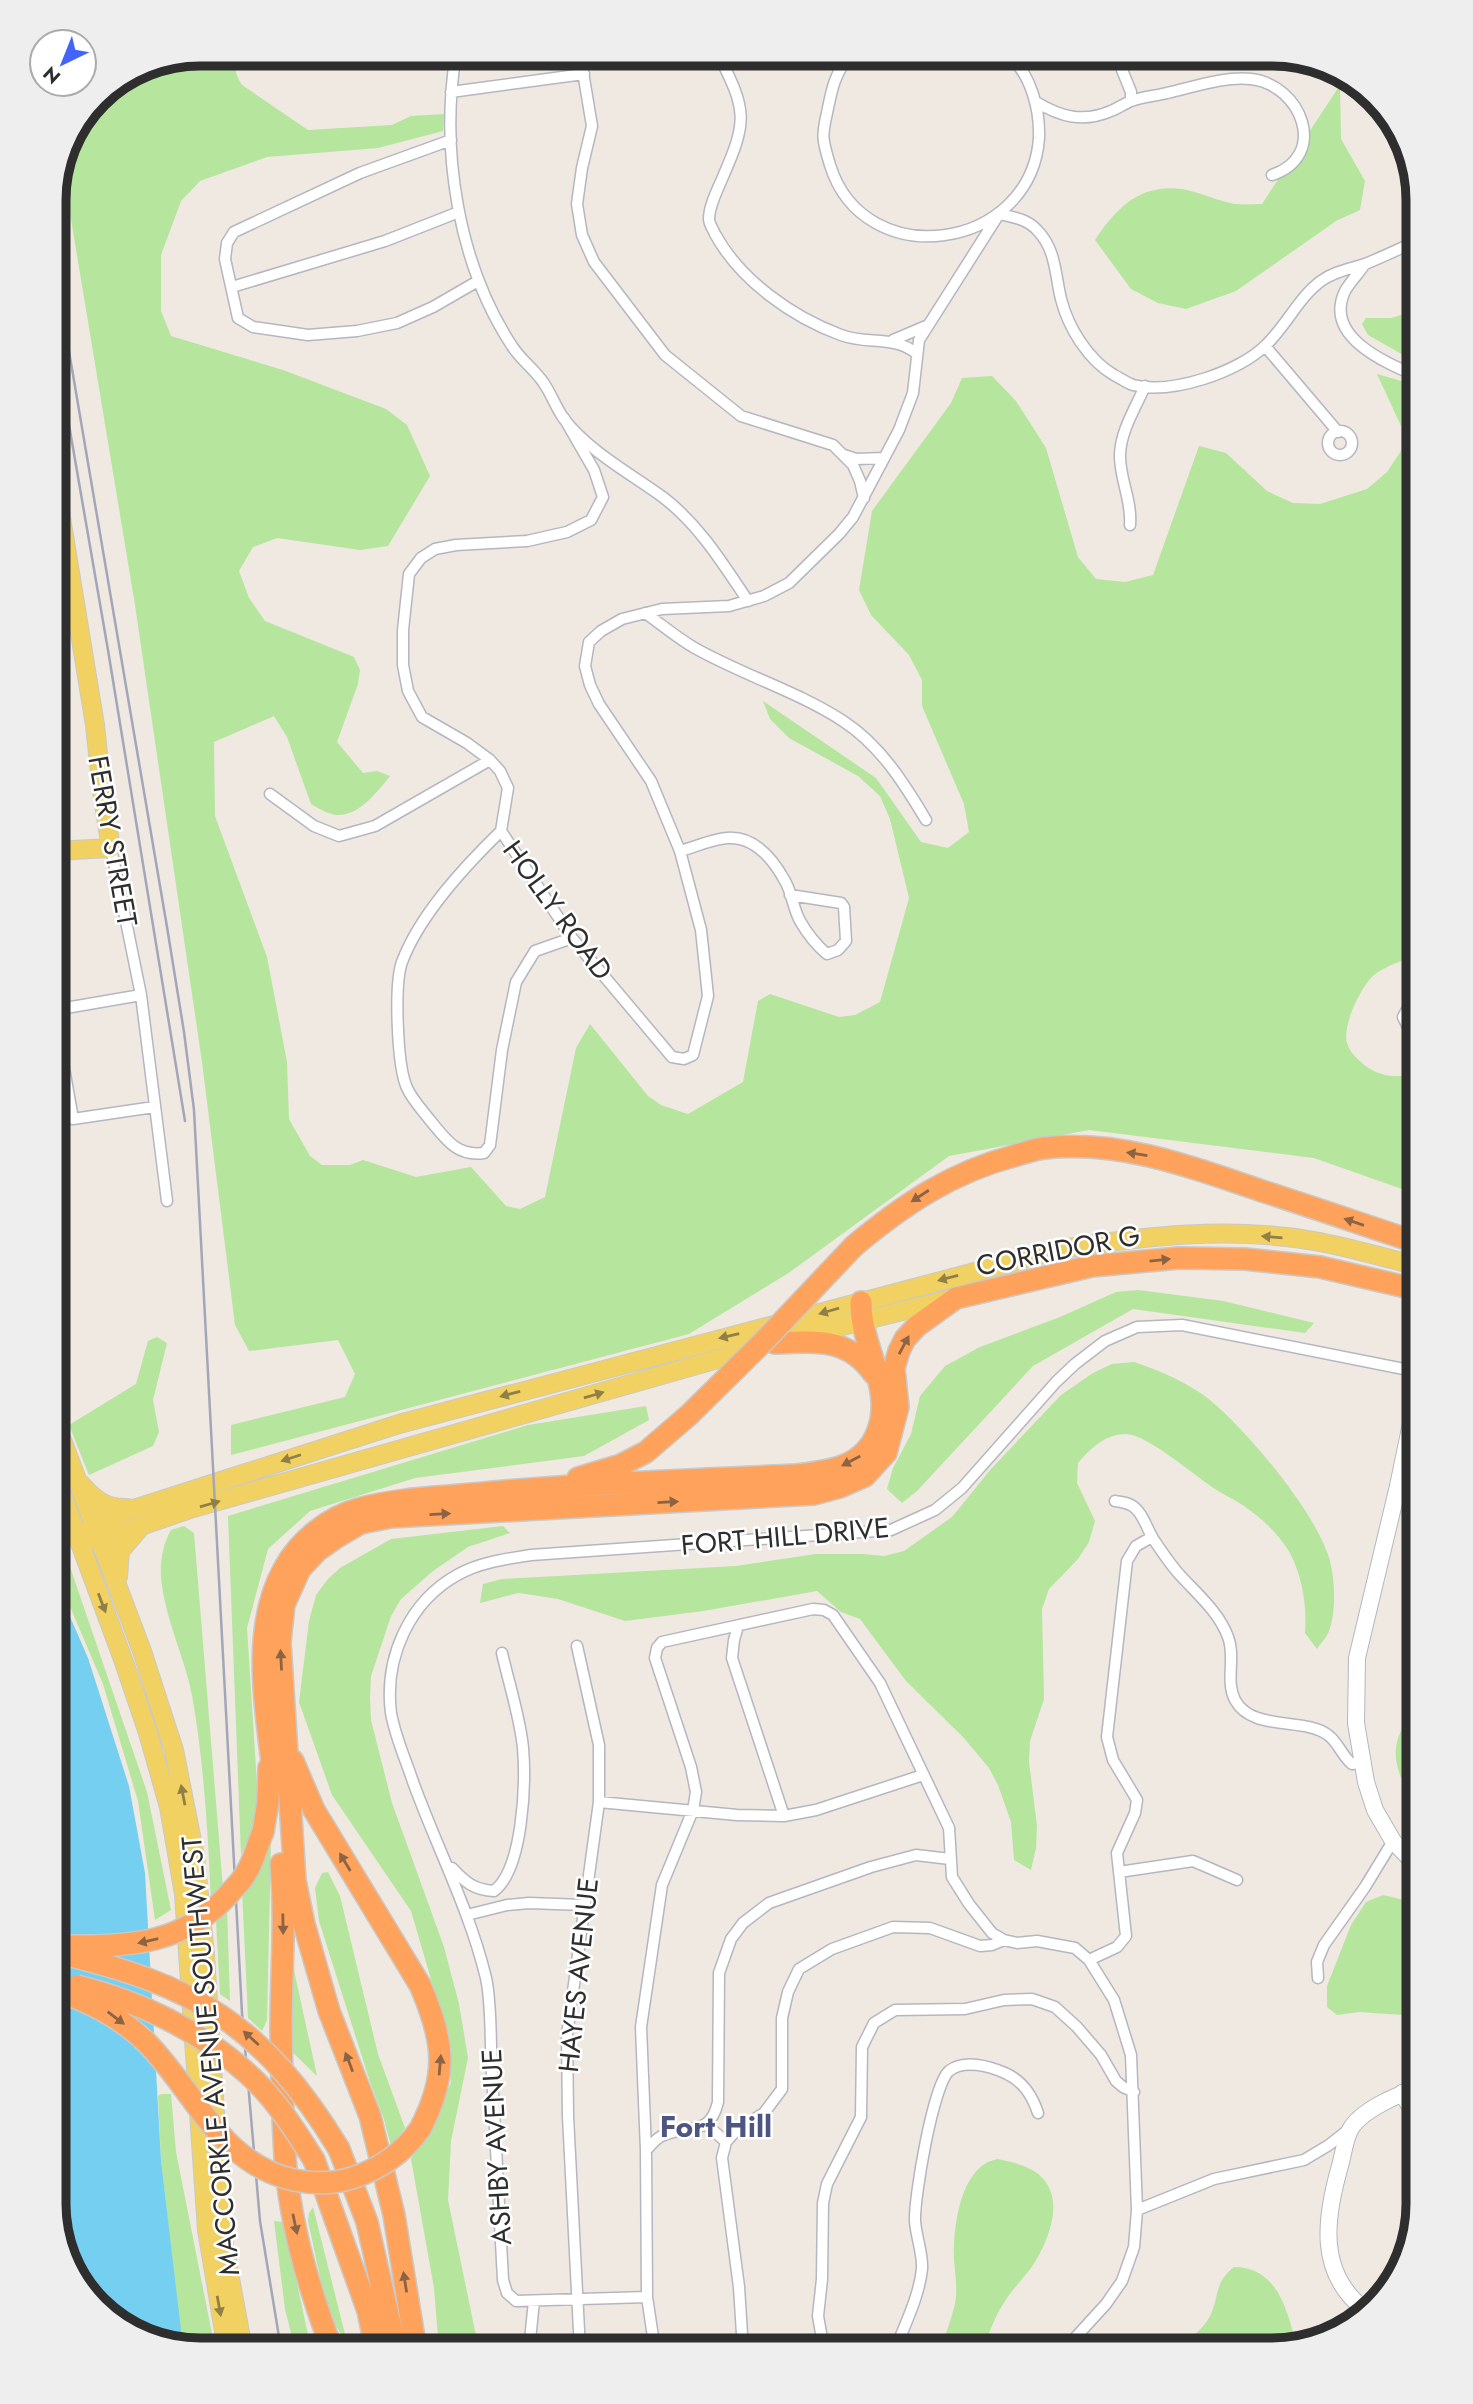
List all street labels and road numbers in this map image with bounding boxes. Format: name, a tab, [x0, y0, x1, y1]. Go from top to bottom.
street label: FERRY STREET	[77, 752, 148, 930]
street label: HOLLY ROAD	[493, 832, 622, 989]
street label: CORRIDOR G	[972, 1214, 1144, 1286]
street label: FORT HILL DRIVE	[679, 1507, 891, 1566]
street label: MACCORKLE AVENUE SOUTHWEST	[171, 1835, 250, 2277]
street label: HAYES AVENUE	[548, 1876, 609, 2074]
street label: ASHBY AVENUE	[471, 2048, 522, 2246]

